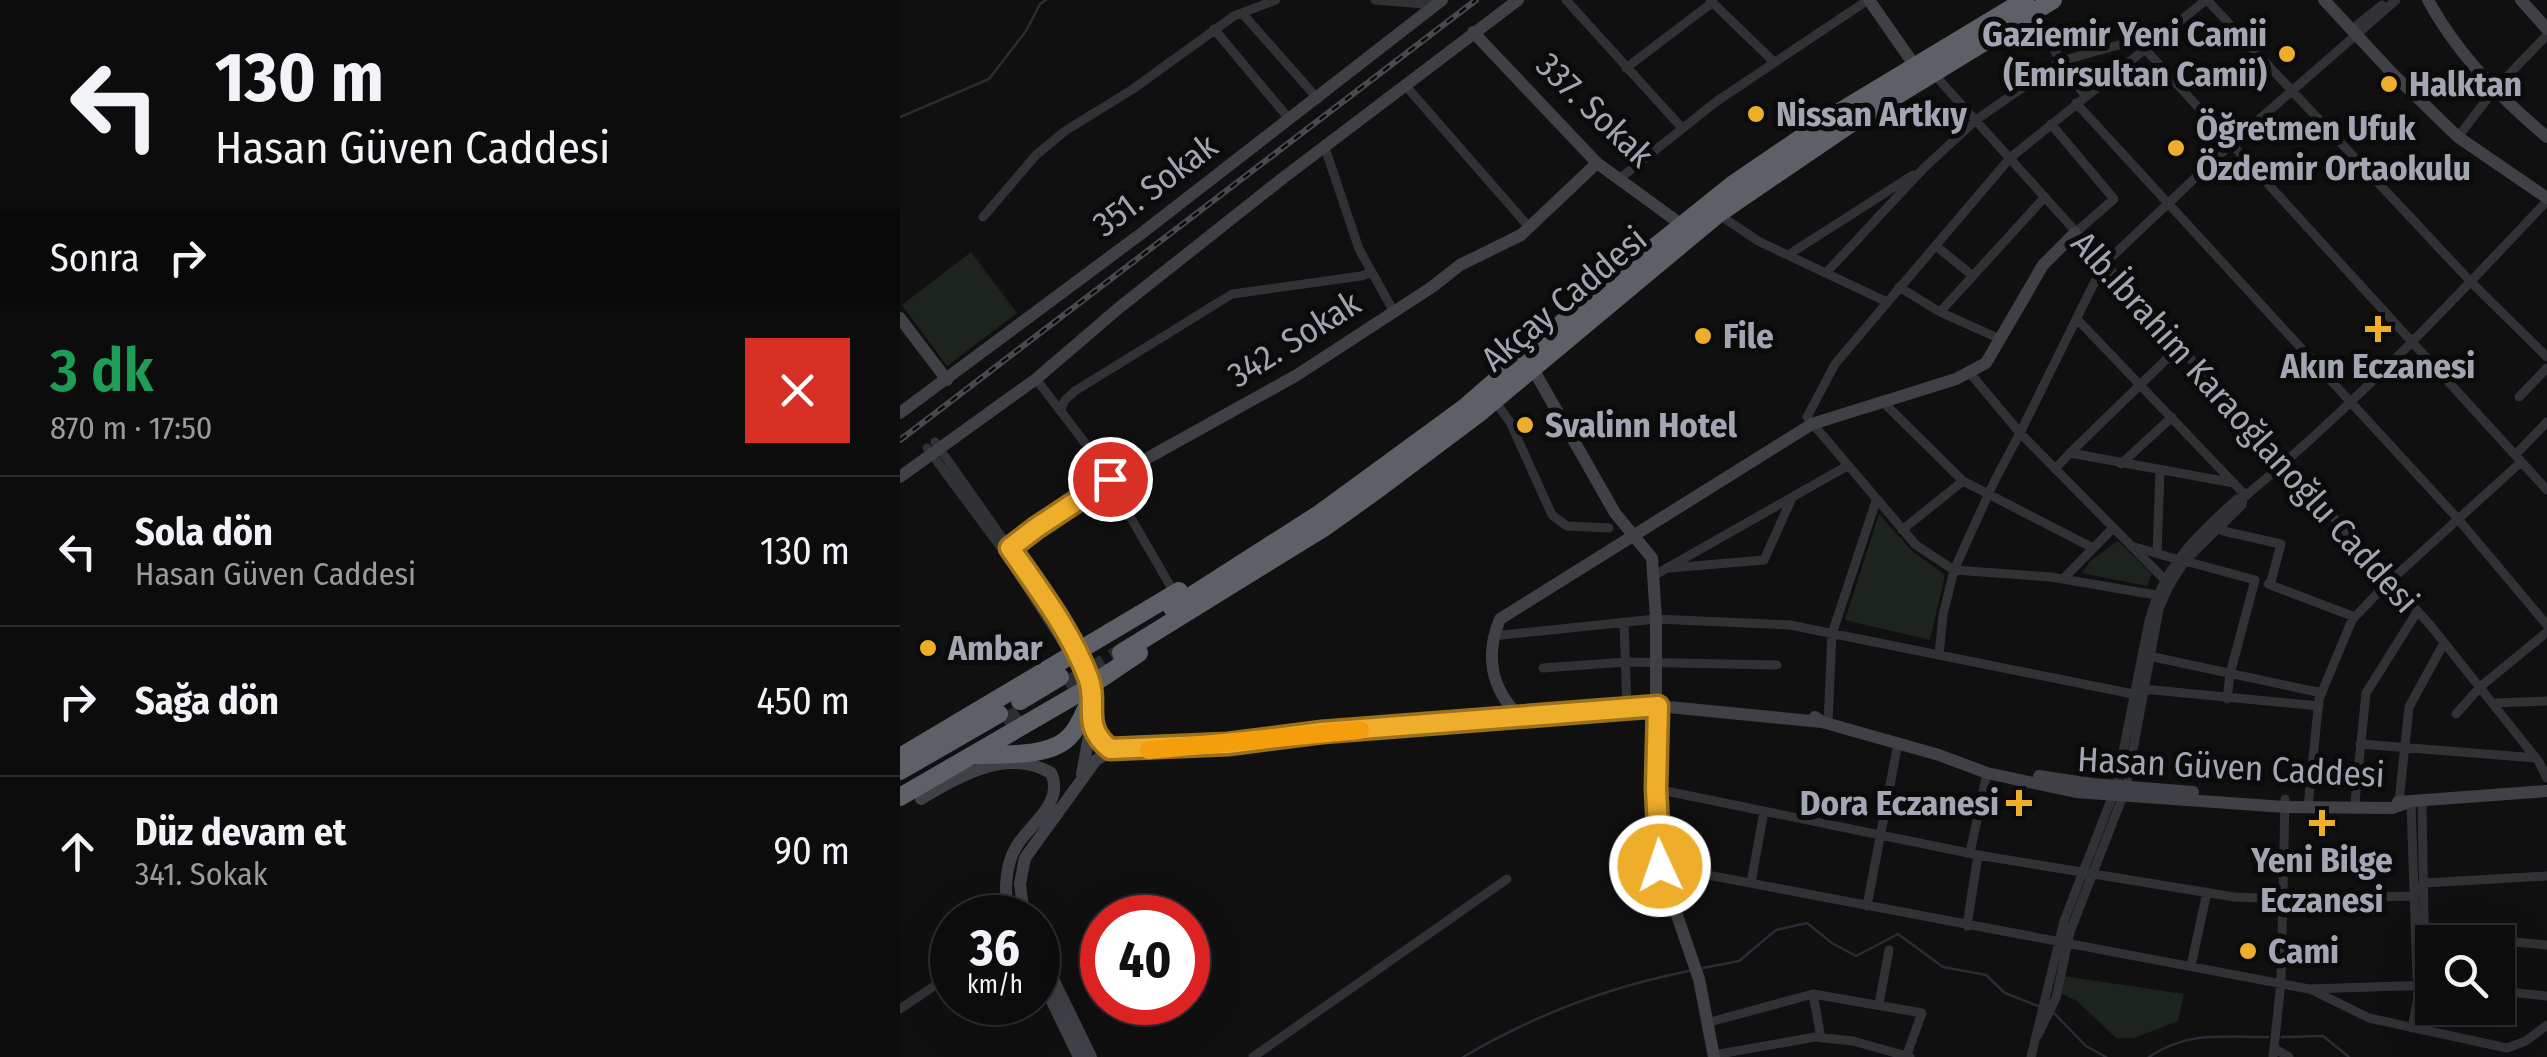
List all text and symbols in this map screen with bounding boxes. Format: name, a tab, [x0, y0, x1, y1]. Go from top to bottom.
place label: Gaziemir Yeni Camii (Emirsultan Camii)	[1982, 13, 2267, 95]
text: 130 m	[215, 36, 384, 120]
icon: left	[50, 40, 180, 170]
marker: Gaziemir Yeni Camii (Emirsultan Camii)	[2276, 43, 2298, 65]
street label: 337. Sokak	[1528, 44, 1663, 176]
place label: Halktan	[2409, 63, 2522, 105]
marker: Halktan	[2378, 73, 2400, 95]
place label: Nissan Artkıy	[1776, 93, 1967, 135]
marker: Nissan Artkıy	[1745, 103, 1767, 125]
place label: Öğretmen Ufuk Özdemir Ortaokulu	[2196, 107, 2471, 189]
text: Hasan Güven Caddesi	[215, 121, 610, 175]
street label: 351. Sokak	[1085, 124, 1226, 245]
marker: Öğretmen Ufuk Özdemir Ortaokulu	[2165, 137, 2187, 159]
street label: Akçay Caddesi	[1473, 218, 1655, 380]
street label: Alb.İbrahim Karaoğlanoğlu Caddesi	[2063, 223, 2427, 621]
icon: right	[160, 230, 215, 285]
text: Sonra	[50, 235, 140, 281]
street label: 342. Sokak	[1220, 282, 1369, 396]
place label: File	[1723, 315, 1774, 357]
marker: Akın Eczanesi	[2367, 318, 2389, 340]
marker: File	[1692, 325, 1714, 347]
text: 3 dk	[50, 335, 153, 407]
button: close	[745, 338, 850, 443]
place label: Akın Eczanesi	[2280, 345, 2475, 387]
place label: Svalinn Hotel	[1545, 404, 1737, 446]
text: 870 m · 17:50	[50, 409, 213, 447]
marker: Svalinn Hotel	[1514, 414, 1536, 436]
pin	[1068, 437, 1153, 522]
icon: arrive	[1083, 452, 1138, 507]
text: Sola dön	[135, 509, 273, 555]
icon: left	[50, 524, 105, 579]
text: 130 m	[760, 528, 850, 574]
text: Hasan Güven Caddesi	[135, 555, 416, 593]
place label: Ambar	[947, 627, 1043, 669]
marker: Ambar	[917, 637, 939, 659]
icon: right	[50, 674, 105, 729]
text: Sağa dön	[135, 678, 279, 724]
text: 450 m	[757, 678, 850, 724]
street label: Hasan Güven Caddesi	[2076, 738, 2386, 796]
place label: Dora Eczanesi	[1800, 782, 1999, 824]
marker: Dora Eczanesi	[2008, 792, 2030, 814]
text: Düz devam et	[135, 809, 346, 855]
marker: Yeni Bilge Eczanesi	[2311, 812, 2333, 834]
position arrow	[1608, 814, 1712, 918]
icon: ahead	[50, 824, 105, 879]
text: 90 m	[774, 828, 850, 874]
place label: Yeni Bilge Eczanesi	[2250, 839, 2393, 921]
text: 341. Sokak	[135, 855, 268, 893]
speed limit sign: 40	[1080, 895, 1210, 1025]
text: 36	[970, 918, 1020, 978]
map controls	[2415, 925, 2515, 1025]
button: search	[2415, 925, 2515, 1025]
place label: Cami	[2268, 930, 2339, 972]
marker: Cami	[2237, 940, 2259, 962]
text: km/h	[967, 970, 1023, 1000]

